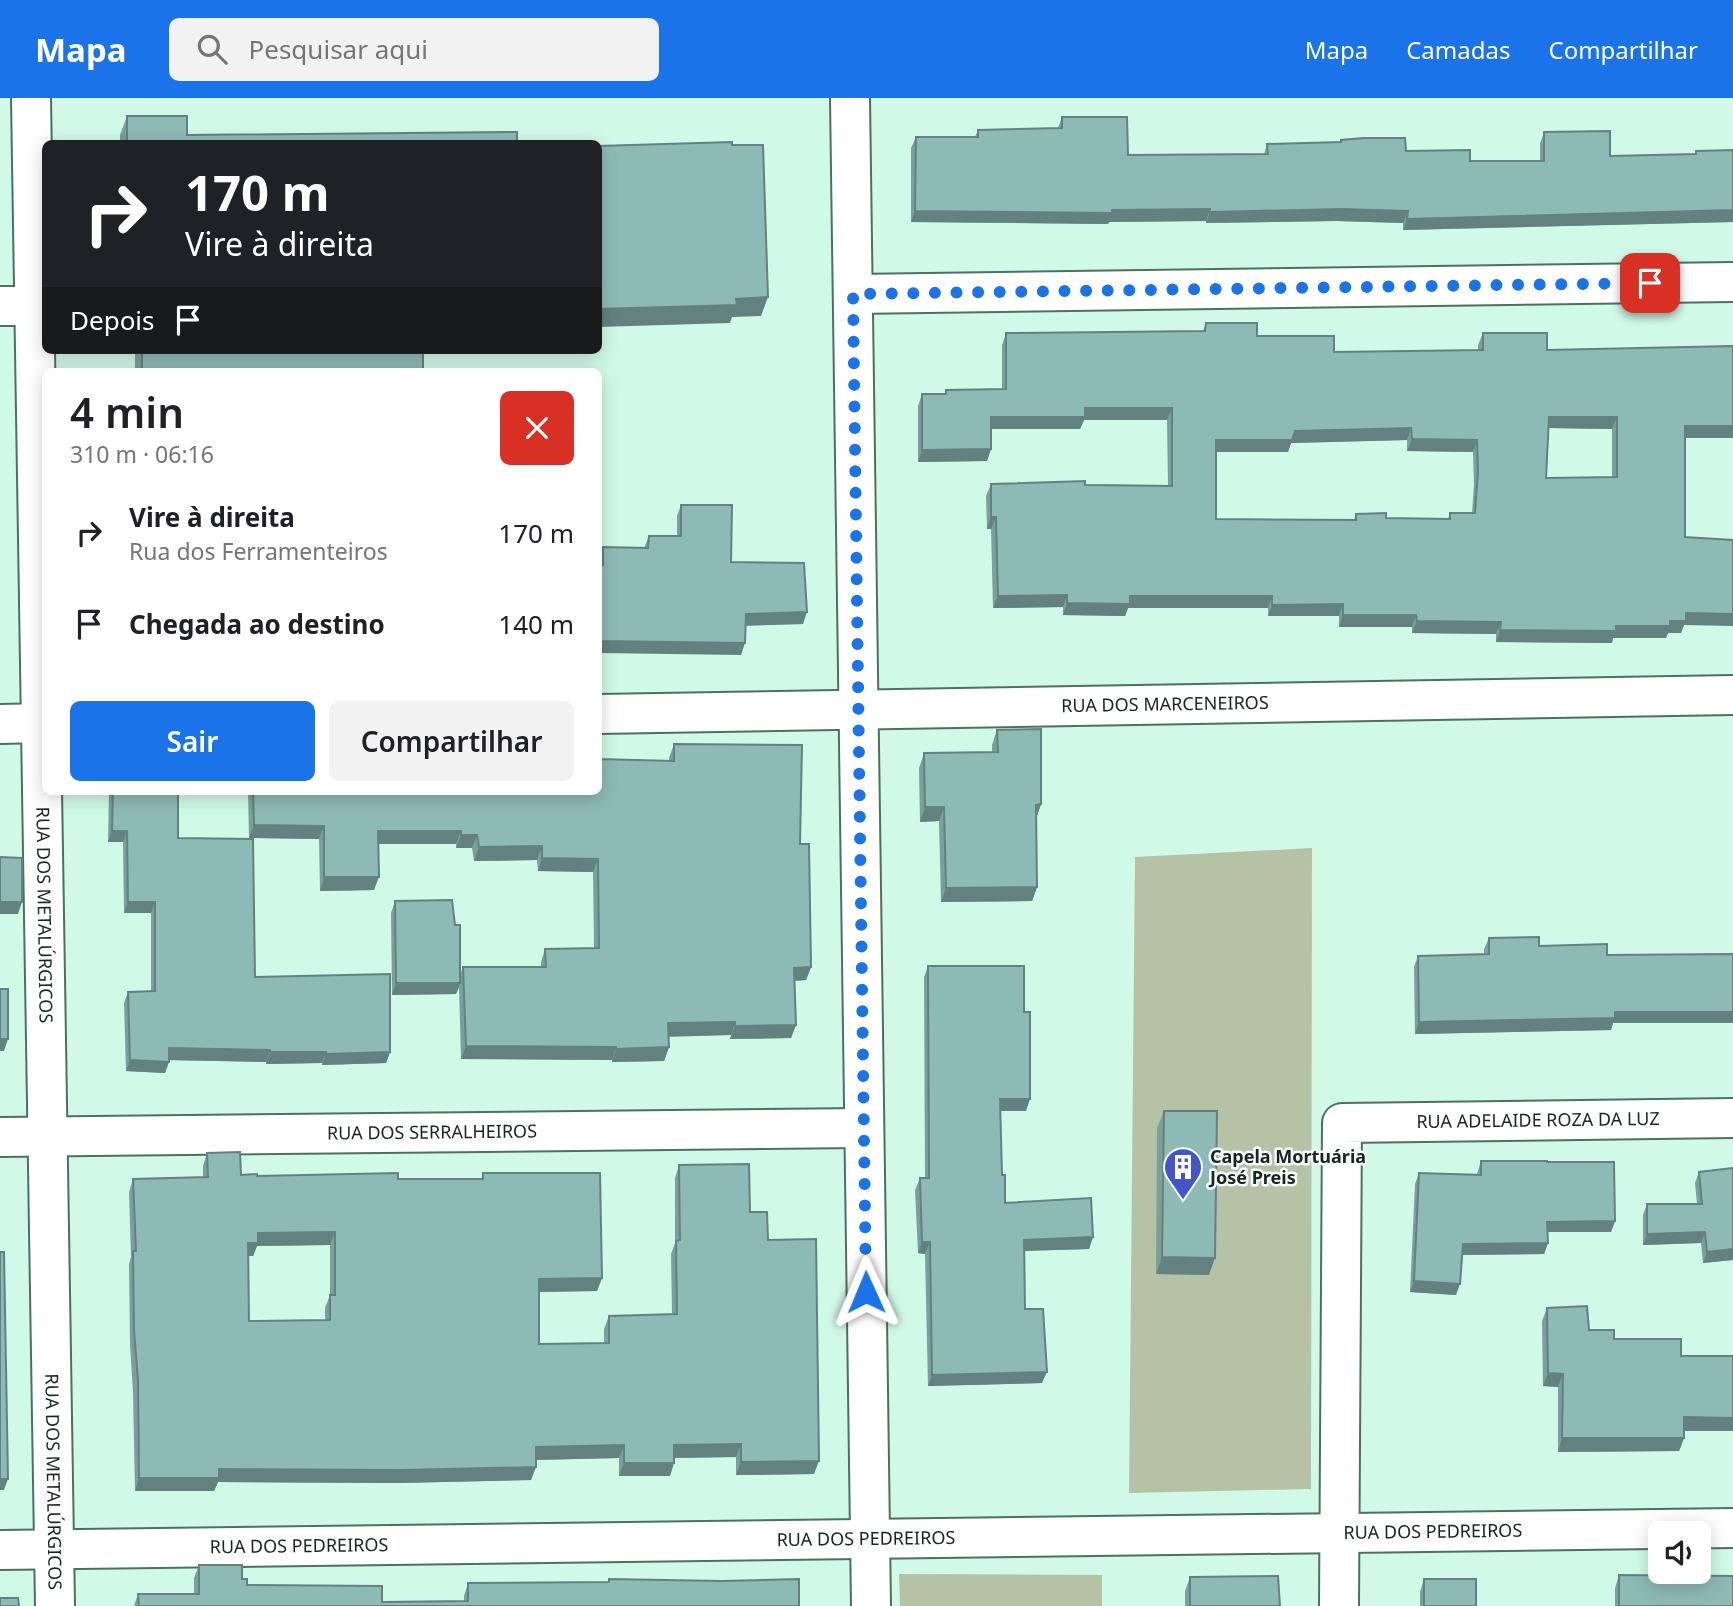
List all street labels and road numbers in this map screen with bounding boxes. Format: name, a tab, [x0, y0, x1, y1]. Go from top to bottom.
street label: RUA DOS MARCENEIROS	[1061, 690, 1269, 717]
street label: RUA DOS METALÚRGICOS	[31, 806, 59, 1023]
street label: RUA ADELAIDE ROZA DA LUZ	[1416, 1106, 1660, 1133]
street label: RUA DOS SERRALHEIROS	[327, 1118, 537, 1145]
street label: RUA DOS METALÚRGICOS	[40, 1373, 68, 1590]
street label: RUA DOS PEDREIROS	[1343, 1518, 1522, 1544]
street label: RUA DOS PEDREIROS	[776, 1525, 956, 1551]
street label: RUA DOS PEDREIROS	[209, 1532, 389, 1558]

